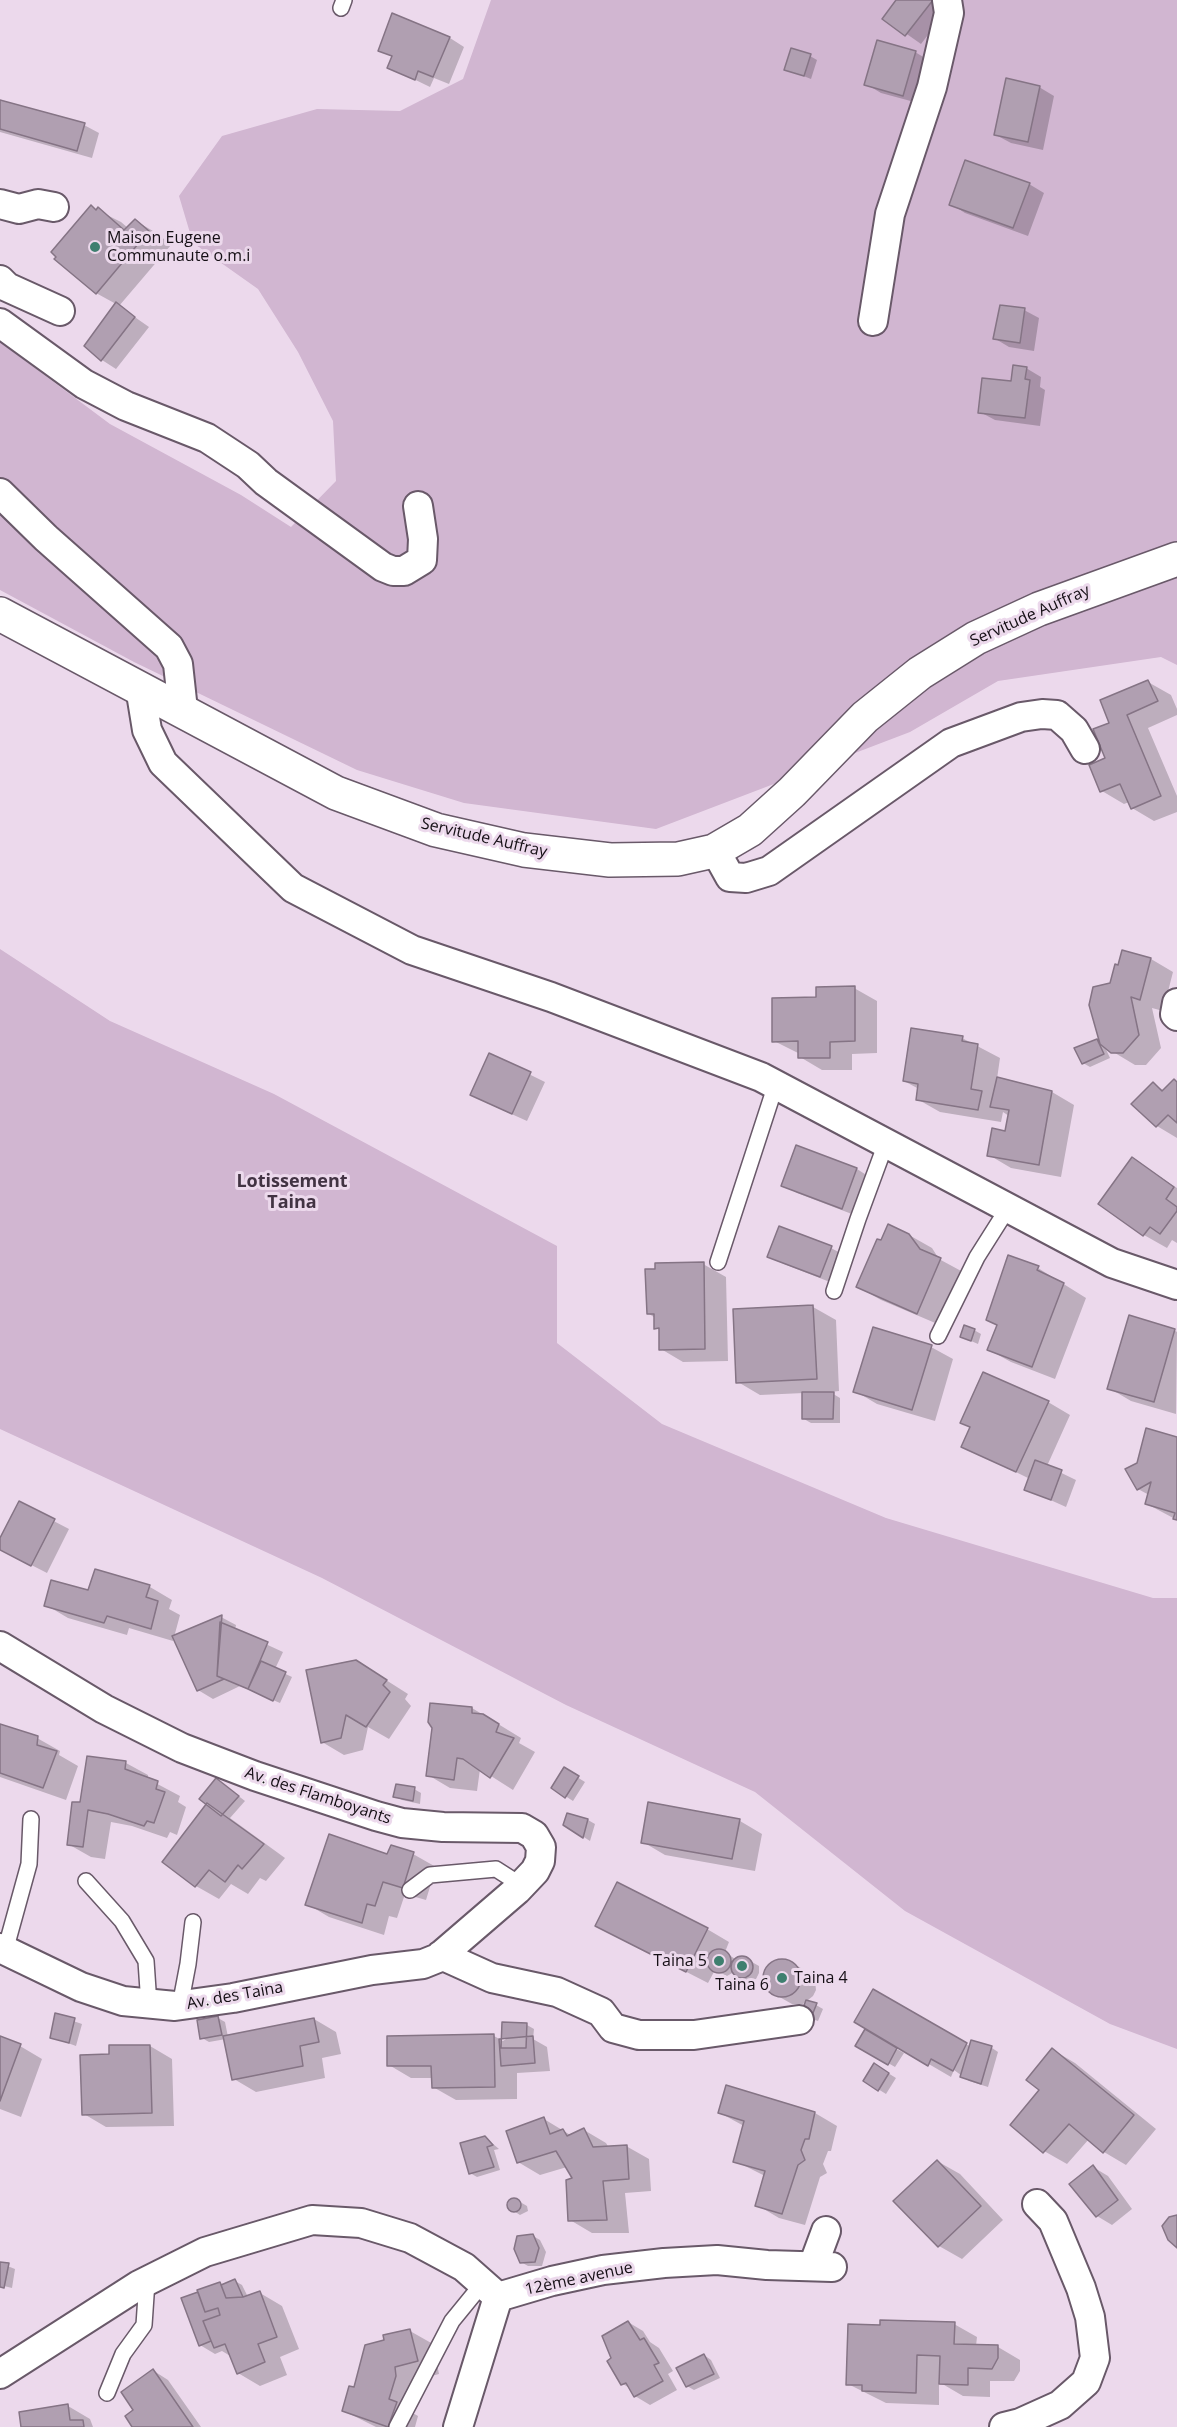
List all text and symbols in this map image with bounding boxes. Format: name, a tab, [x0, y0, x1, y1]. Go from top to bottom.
place label: Maison Eugene Communaute o.m.i	[107, 228, 250, 266]
marker: Maison Eugene Communaute o.m.i	[88, 240, 102, 254]
street label: Servitude Auffray	[967, 581, 1093, 651]
street label: Servitude Auffray	[419, 814, 549, 862]
district label: Lotissement Taina	[236, 1171, 348, 1214]
street label: Av. des Flamboyants	[243, 1763, 393, 1829]
place label: Taina 5	[653, 1951, 707, 1971]
marker: Taina 5	[712, 1954, 726, 1968]
marker: Taina 6	[735, 1959, 749, 1973]
place label: Taina 4	[794, 1968, 848, 1988]
marker: Taina 4	[775, 1971, 789, 1985]
place label: Taina 6	[715, 1975, 769, 1995]
street label: Av. des Taina	[185, 1978, 285, 2014]
street label: 12ème avenue	[523, 2258, 635, 2300]

